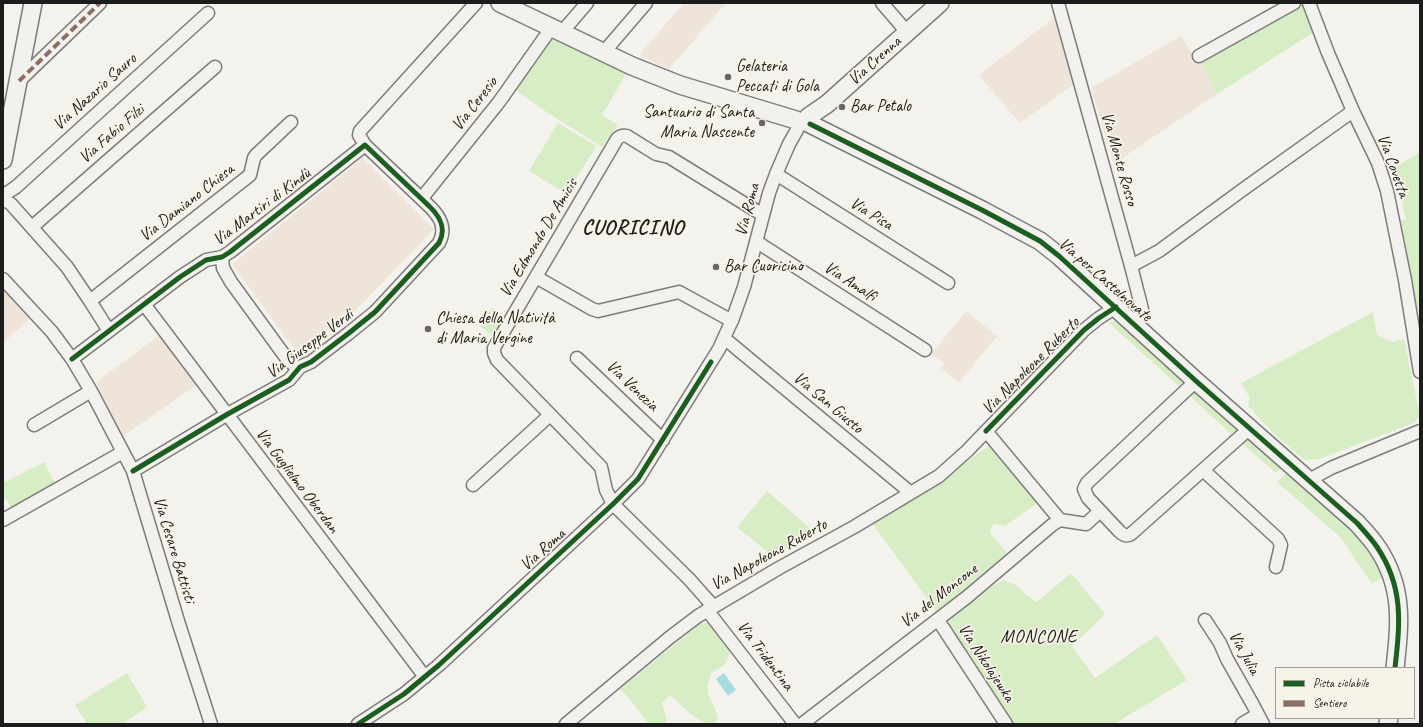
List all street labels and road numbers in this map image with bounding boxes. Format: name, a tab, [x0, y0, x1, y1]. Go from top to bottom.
street label: Via Crenna	[844, 32, 906, 90]
street label: Via Nazario Sauro	[49, 49, 141, 135]
street label: Via Ceresio	[448, 73, 502, 135]
street label: Via Fabio Filzi	[75, 100, 149, 168]
street label: Via Monte Rosso	[1096, 110, 1142, 208]
street label: Via Covetta	[1372, 132, 1414, 200]
street label: Via Damiano Chiesa	[136, 160, 238, 246]
street label: Via Martiri di Kindù	[209, 164, 315, 250]
street label: Via Edmondo De Amicis	[496, 175, 582, 301]
street label: Via Roma	[731, 181, 765, 239]
street label: Via Pisa	[846, 193, 896, 235]
street label: Via per Castelnovate	[1054, 234, 1156, 326]
street label: Via Amalfi	[820, 257, 880, 307]
street label: Via Giuseppe Verdi	[263, 305, 357, 383]
street label: Via Napoleone Ruberto	[978, 313, 1084, 419]
street label: Via Venezia	[602, 356, 662, 416]
street label: Via San Giusto	[789, 368, 867, 438]
street label: Via Guglielmo Oberdan	[251, 425, 343, 537]
street label: Via Cesare Battisti	[148, 495, 200, 605]
street label: Via Napoleone Ruberto	[707, 515, 831, 595]
street label: Via Roma	[516, 524, 570, 576]
street label: Via del Moncone	[896, 559, 982, 633]
street label: Via Tridentina	[732, 617, 798, 695]
street label: Via Nikolajewka	[953, 620, 1019, 706]
street label: Via Julia	[1224, 628, 1264, 678]

